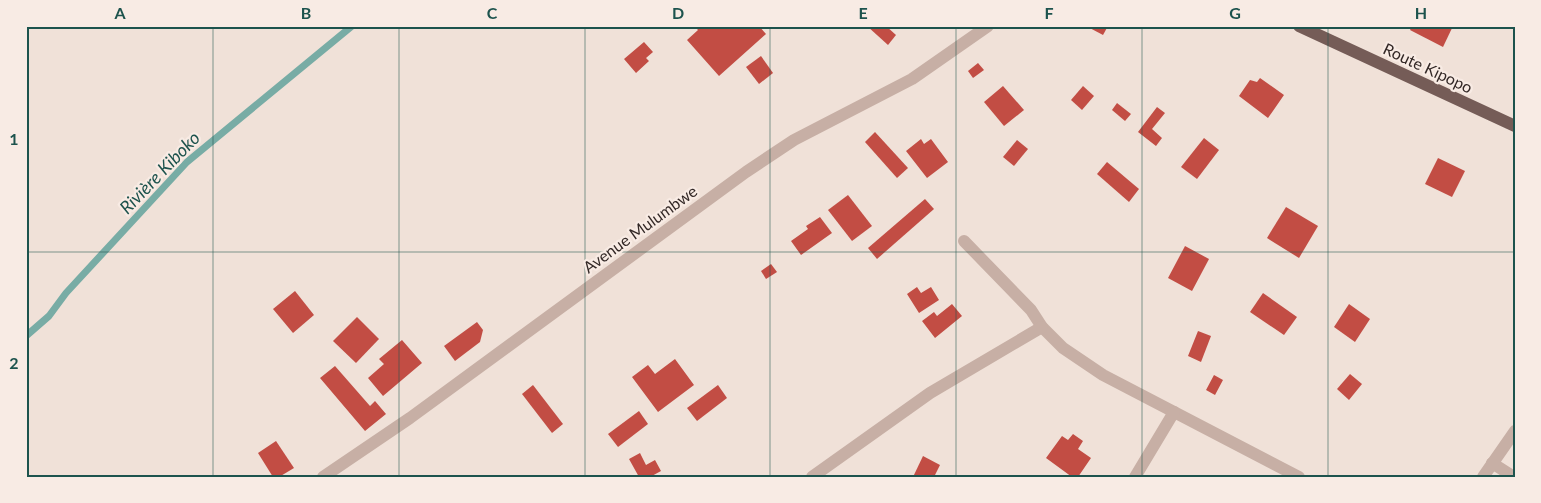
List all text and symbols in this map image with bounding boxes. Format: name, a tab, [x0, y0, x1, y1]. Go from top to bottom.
text: A	[113, 3, 126, 22]
text: B	[301, 3, 311, 22]
text: C	[487, 3, 498, 22]
text: D	[672, 3, 684, 22]
text: E	[858, 3, 868, 22]
text: F	[1044, 3, 1054, 22]
text: G	[1229, 3, 1241, 22]
text: H	[1415, 3, 1427, 22]
street label: Route Kipopo	[1381, 39, 1476, 96]
water label: Rivière Kiboko	[115, 127, 204, 218]
text: 1	[9, 129, 19, 148]
street label: Avenue Mulumbwe	[579, 181, 700, 276]
text: 2	[9, 353, 19, 372]

